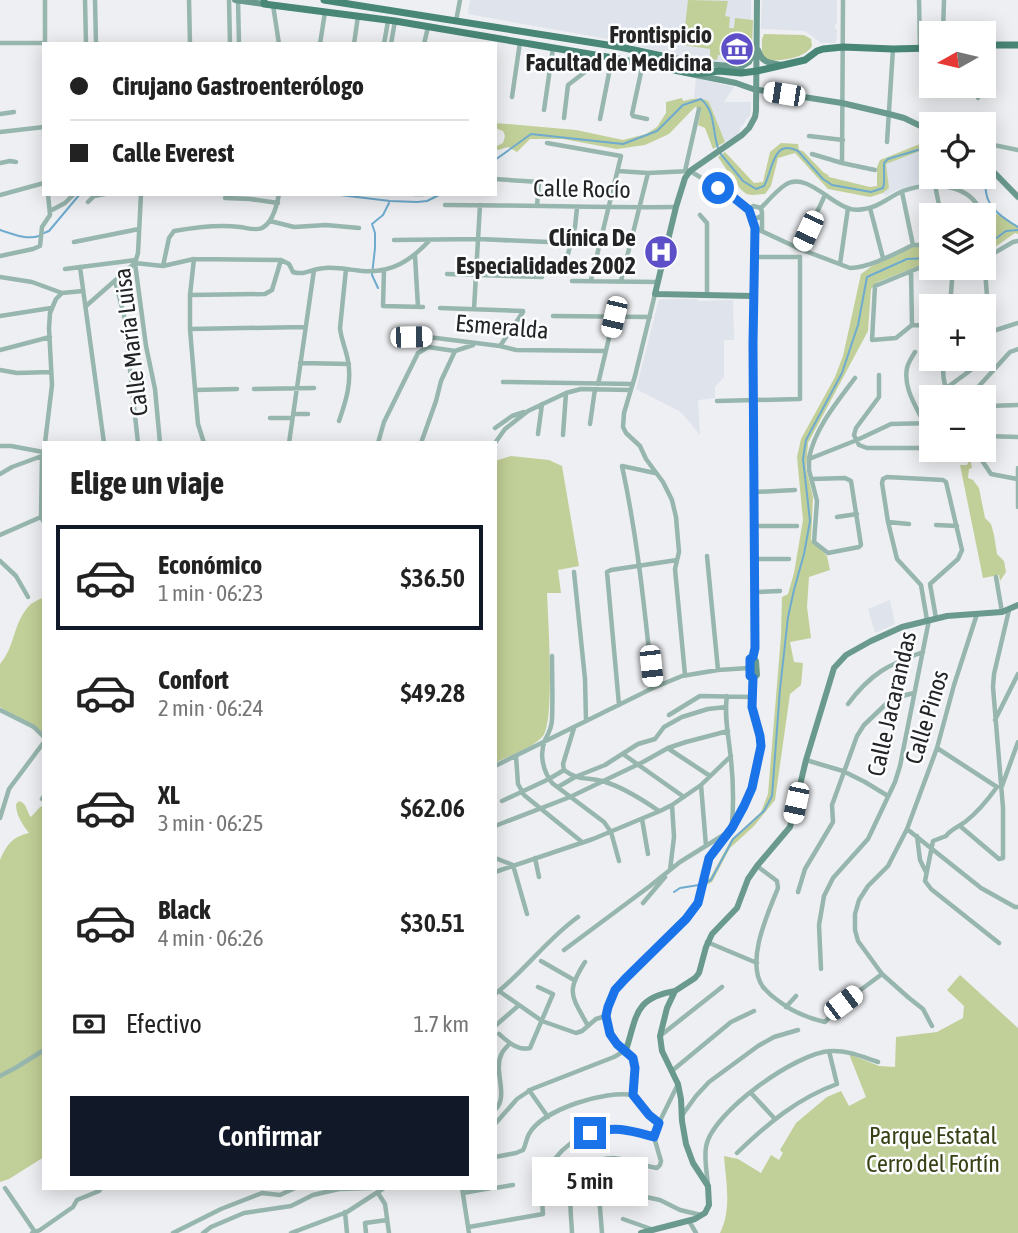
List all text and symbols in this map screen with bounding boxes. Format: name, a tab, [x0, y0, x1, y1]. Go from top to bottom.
place label: Frontispicio Facultad de Medicina	[526, 21, 712, 76]
north arrow	[919, 21, 996, 98]
map controls	[919, 21, 996, 462]
museum icon: Frontispicio Facultad de Medicina	[718, 30, 756, 68]
text: Cirujano Gastroenterólogo	[112, 71, 364, 101]
car	[762, 80, 807, 108]
button: locate	[919, 112, 996, 189]
text: Calle Everest	[112, 138, 234, 168]
route start	[702, 172, 734, 204]
street label: Calle Rocío	[533, 174, 631, 203]
button: layers	[919, 203, 996, 280]
car	[790, 208, 827, 254]
place label: Clínica De Especialidades 2002	[456, 224, 636, 279]
hospital icon: Clínica De Especialidades 2002	[642, 233, 680, 271]
street label: Calle María Luisa	[108, 266, 153, 418]
car	[600, 294, 629, 340]
button: +	[919, 294, 996, 371]
street label: Esmeralda	[454, 309, 550, 344]
car	[390, 326, 433, 348]
button: −	[919, 385, 996, 462]
text: Elige un viaje	[70, 464, 224, 501]
icon: car	[74, 546, 137, 609]
text: Económico	[158, 550, 262, 580]
text: $36.50	[401, 563, 465, 593]
text: 1 min · 06:23	[158, 580, 264, 606]
street label: Calle Jacarandas	[862, 629, 921, 779]
car	[639, 644, 664, 688]
icon: car	[74, 661, 137, 724]
text: Confort	[158, 665, 229, 695]
street label: Calle Pinos	[899, 667, 954, 767]
text: $49.28	[401, 678, 465, 708]
text: 2 min · 06:24	[158, 695, 264, 721]
icon: car	[74, 776, 137, 839]
text: XL	[158, 780, 180, 810]
car	[782, 780, 811, 826]
text: $62.06	[401, 793, 465, 823]
text: 3 min · 06:25	[158, 810, 264, 836]
icon: car	[74, 891, 137, 954]
text: Black	[158, 895, 210, 925]
text: $30.51	[401, 908, 465, 938]
text: 4 min · 06:26	[158, 925, 264, 951]
car	[820, 982, 867, 1024]
icon: cash	[70, 1005, 108, 1043]
text: Efectivo	[126, 1009, 202, 1039]
text: 1.7 km	[413, 1011, 469, 1037]
button: Confirmar	[70, 1096, 469, 1176]
route end	[574, 1117, 606, 1149]
park label: Parque Estatal Cerro del Fortín	[866, 1122, 1000, 1177]
callout: 5 min	[532, 1158, 648, 1206]
text: 5 min	[567, 1168, 613, 1194]

